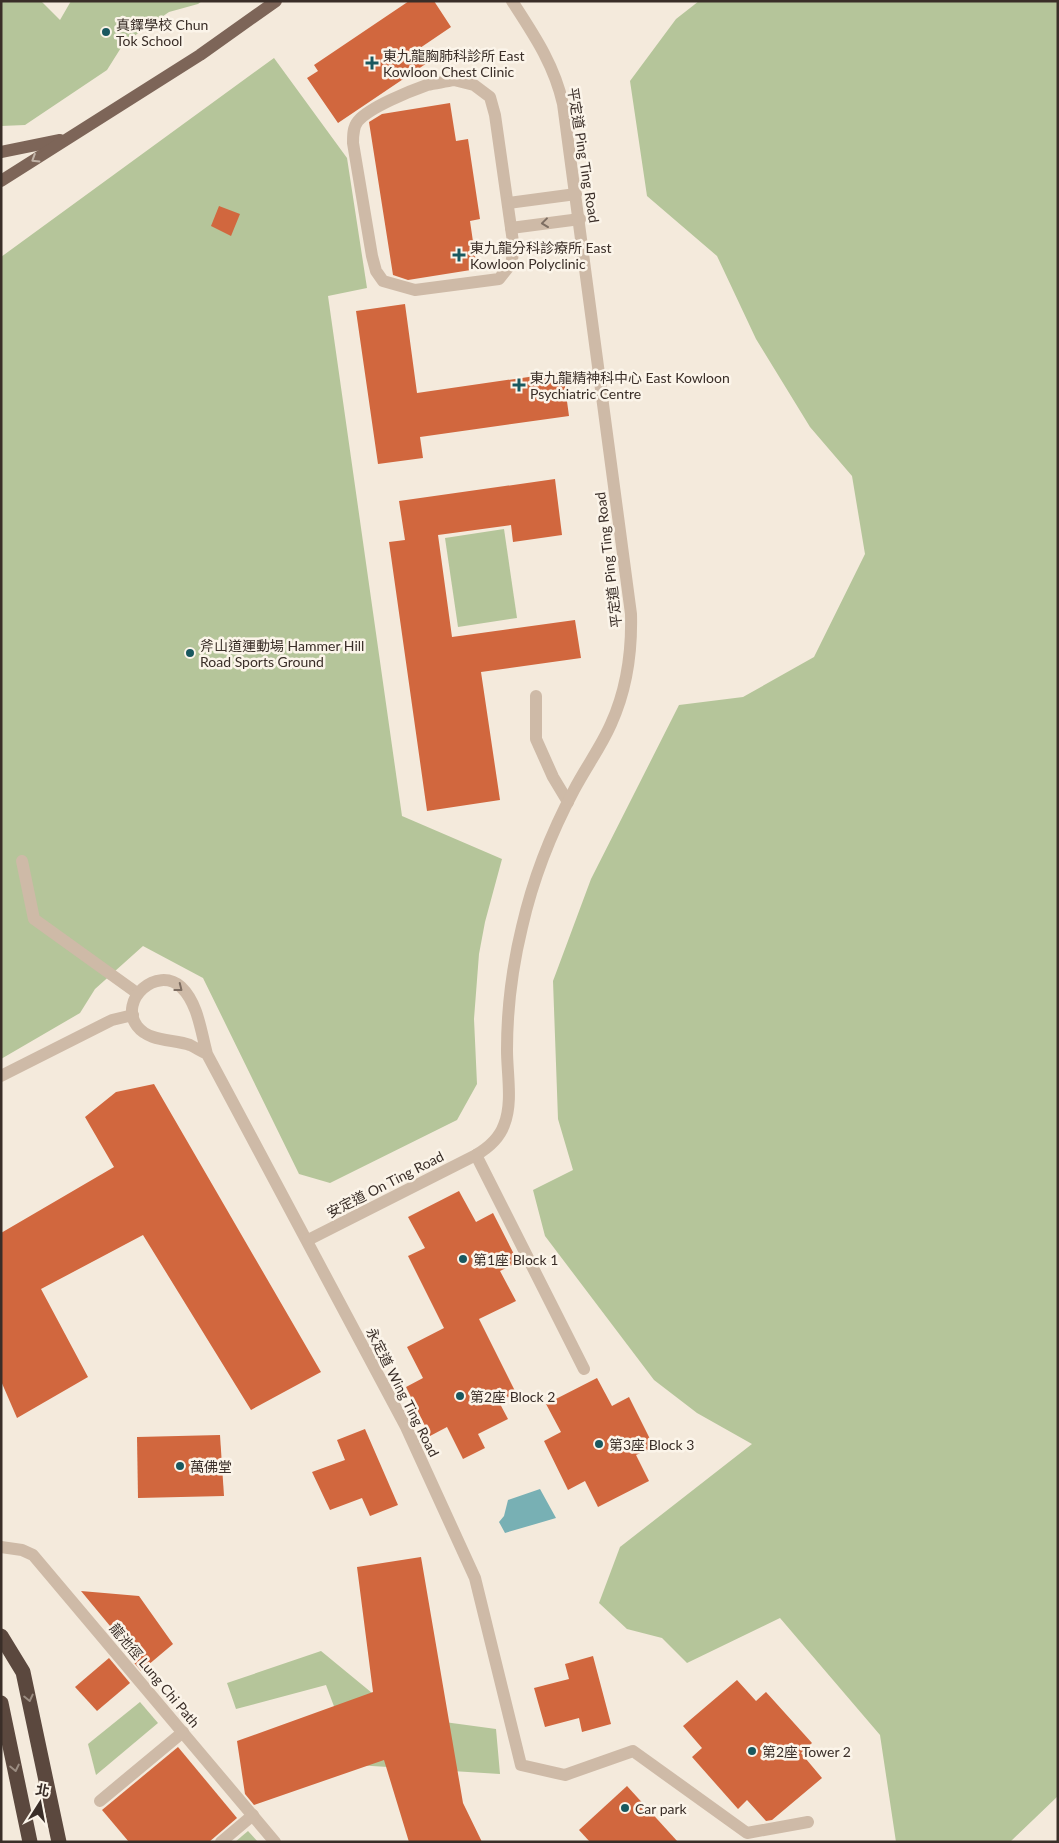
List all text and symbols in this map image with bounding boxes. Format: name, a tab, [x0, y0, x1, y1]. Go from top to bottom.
place label: 真鐸學校 Chun Tok School	[116, 16, 208, 49]
marker: 真鐸學校 Chun Tok School	[100, 26, 112, 38]
place label: 東九龍胸肺科診所 East Kowloon Chest Clinic	[383, 47, 525, 80]
marker: 東九龍胸肺科診所 East Kowloon Chest Clinic	[365, 56, 379, 70]
street label: 平定道 Ping Ting Road	[565, 86, 603, 224]
one-way arrow	[32, 153, 41, 163]
one-way arrow	[541, 217, 549, 228]
place label: 東九龍分科診療所 East Kowloon Polyclinic	[470, 239, 612, 272]
marker: 東九龍分科診療所 East Kowloon Polyclinic	[452, 248, 466, 262]
place label: 東九龍精神科中心 East Kowloon Psychiatric Centre	[530, 369, 730, 402]
marker: 東九龍精神科中心 East Kowloon Psychiatric Centre	[512, 378, 526, 392]
street label: 平定道 Ping Ting Road	[591, 491, 625, 629]
place label: 斧山道運動場 Hammer Hill Road Sports Ground	[200, 637, 364, 670]
marker: 斧山道運動場 Hammer Hill Road Sports Ground	[184, 647, 196, 659]
one-way arrow	[173, 982, 183, 991]
street label: 安定道 On Ting Road	[324, 1147, 446, 1221]
place label: 第1座 Block 1	[473, 1251, 558, 1268]
marker: 第1座 Block 1	[457, 1253, 469, 1265]
street label: 永定道 Wing Ting Road	[363, 1324, 443, 1460]
place label: 第2座 Block 2	[470, 1388, 555, 1405]
marker: 第2座 Block 2	[454, 1390, 466, 1402]
place label: 第3座 Block 3	[609, 1436, 694, 1453]
marker: 第3座 Block 3	[593, 1438, 605, 1450]
place label: 萬佛堂	[190, 1458, 232, 1475]
marker: 萬佛堂	[174, 1460, 186, 1472]
street label: 龍池徑 Lung Chi Path	[106, 1619, 204, 1731]
one-way arrow	[23, 1694, 34, 1703]
place label: 第2座 Tower 2	[762, 1743, 851, 1760]
marker: 第2座 Tower 2	[746, 1745, 758, 1757]
one-way arrow	[9, 1763, 19, 1772]
north arrow	[15, 1778, 65, 1828]
text: 北	[34, 1780, 51, 1799]
place label: Car park	[635, 1800, 688, 1817]
marker: Car park	[619, 1802, 631, 1814]

